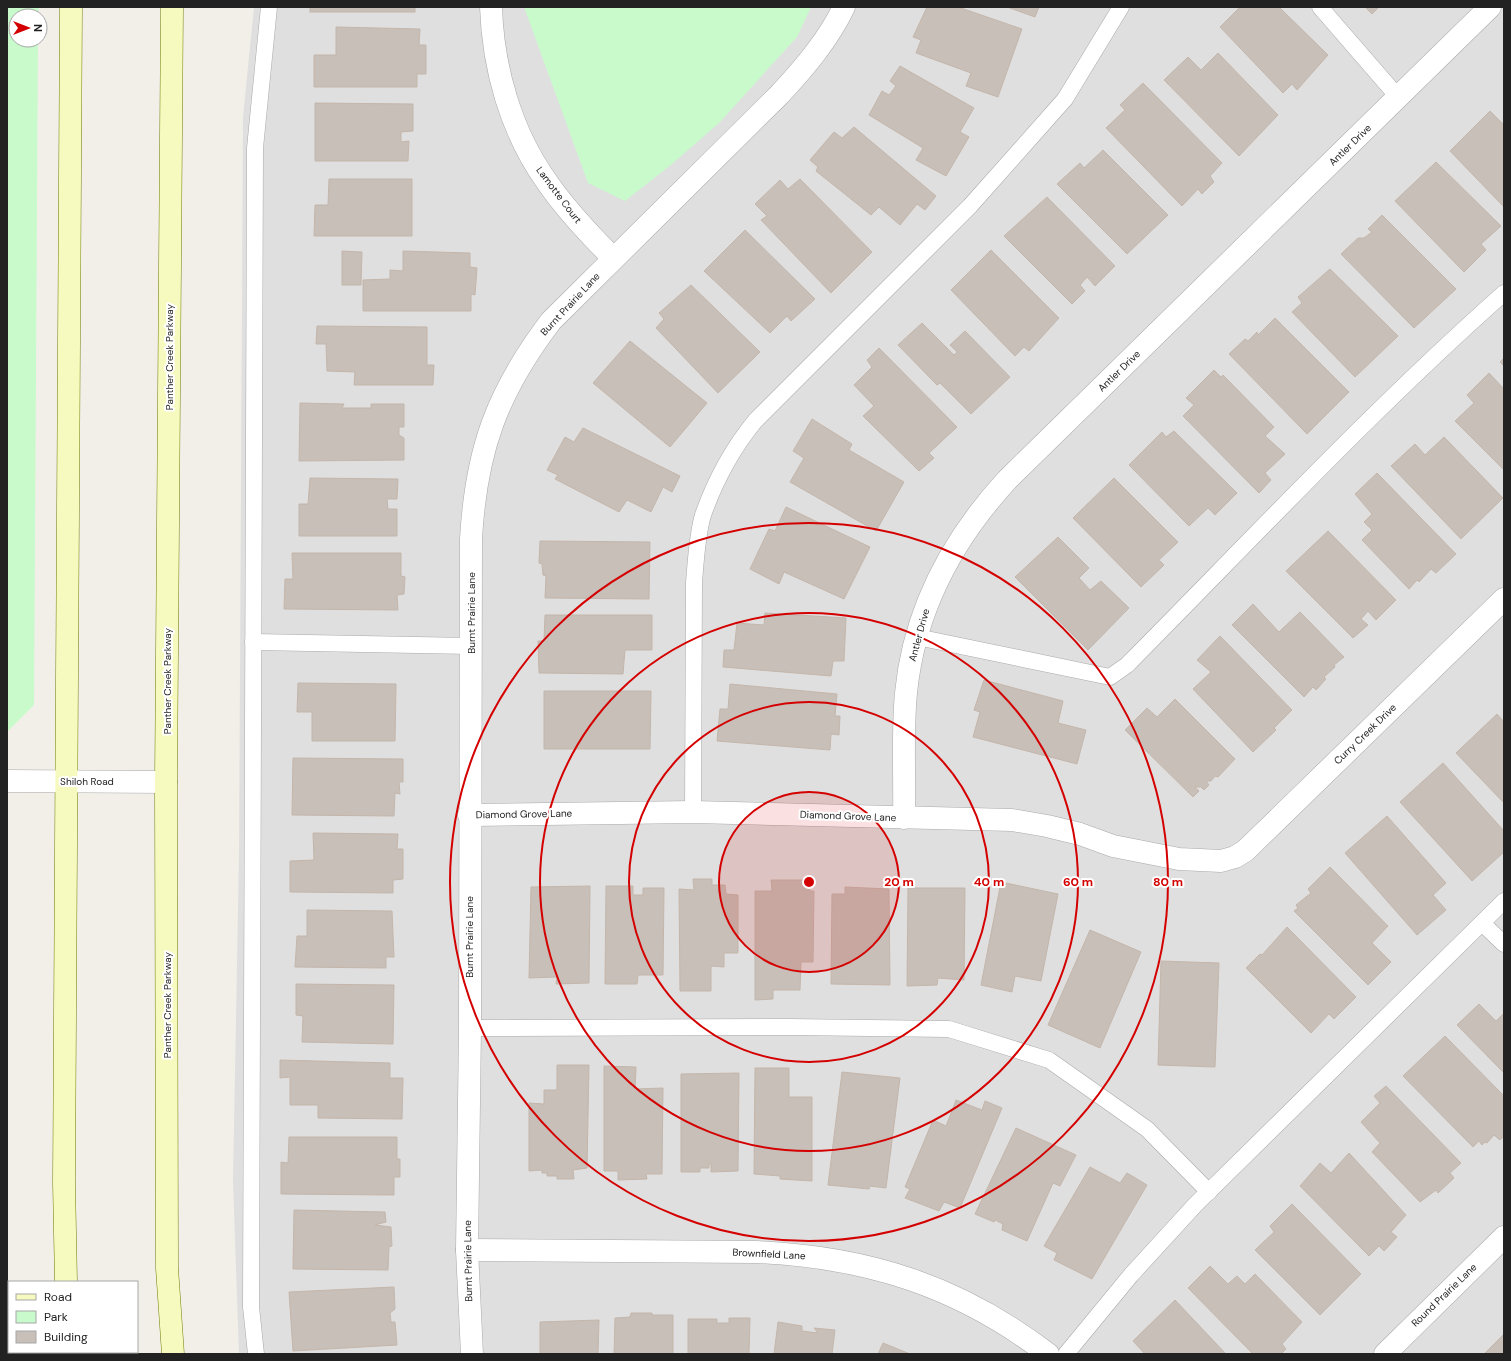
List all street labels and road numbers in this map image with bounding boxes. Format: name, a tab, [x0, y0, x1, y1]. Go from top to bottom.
street label: Antler Drive	[1326, 121, 1374, 169]
street label: Lamotte Court	[533, 164, 585, 226]
street label: Burnt Prairie Lane	[537, 269, 603, 338]
street label: Panther Creek Parkway	[163, 303, 176, 410]
street label: Antler Drive	[1095, 347, 1143, 395]
street label: Burnt Prairie Lane	[465, 572, 478, 654]
street label: Antler Drive	[906, 607, 932, 663]
street label: Panther Creek Parkway	[161, 627, 174, 734]
street label: Curry Creek Drive	[1331, 701, 1399, 767]
street label: Shiloh Road	[60, 775, 114, 788]
street label: Diamond Grove Lane	[476, 807, 573, 821]
street label: Diamond Grove Lane	[800, 808, 897, 824]
street label: Burnt Prairie Lane	[463, 896, 476, 978]
street label: Panther Creek Parkway	[161, 951, 174, 1058]
street label: Burnt Prairie Lane	[461, 1220, 475, 1302]
street label: Brownfield Lane	[732, 1246, 806, 1262]
street label: Round Prairie Lane	[1409, 1260, 1480, 1330]

